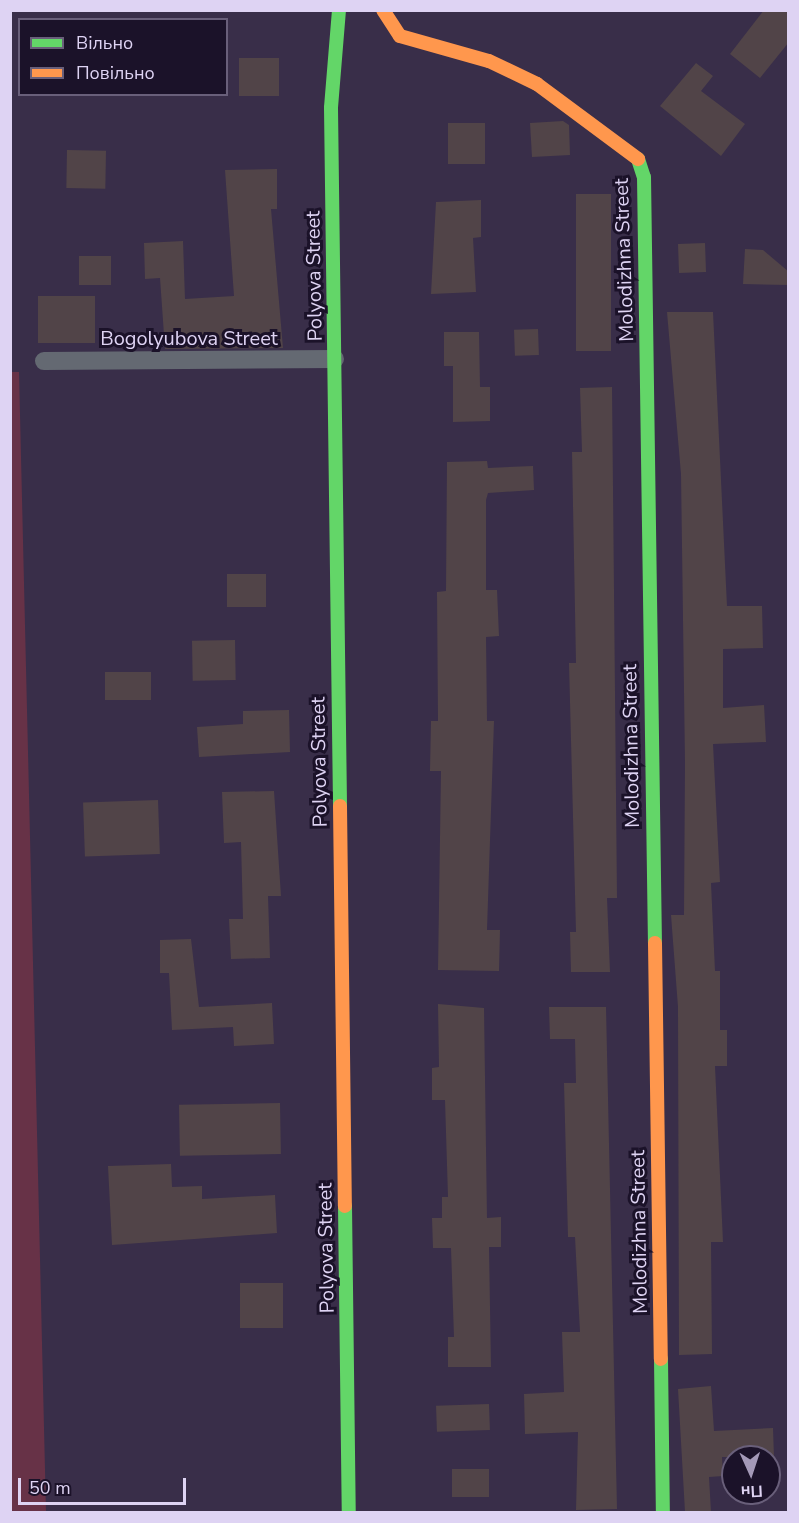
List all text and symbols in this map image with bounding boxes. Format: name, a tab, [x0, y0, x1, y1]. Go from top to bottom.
legend	[18, 18, 228, 96]
text: Вільно	[76, 31, 133, 55]
text: Повільно	[76, 61, 155, 85]
street label: Molodizhna Street	[609, 178, 639, 342]
street label: Polyova Street	[301, 211, 327, 341]
street label: Bogolyubova Street	[100, 326, 278, 350]
street label: Molodizhna Street	[618, 664, 644, 828]
street label: Polyova Street	[306, 697, 332, 827]
street label: Molodizhna Street	[626, 1150, 652, 1314]
street label: Polyova Street	[313, 1183, 339, 1313]
north arrow	[721, 1445, 781, 1505]
scale bar	[21, 1466, 189, 1504]
text: 50 m	[29, 1476, 71, 1500]
text: Пн	[740, 1479, 763, 1503]

